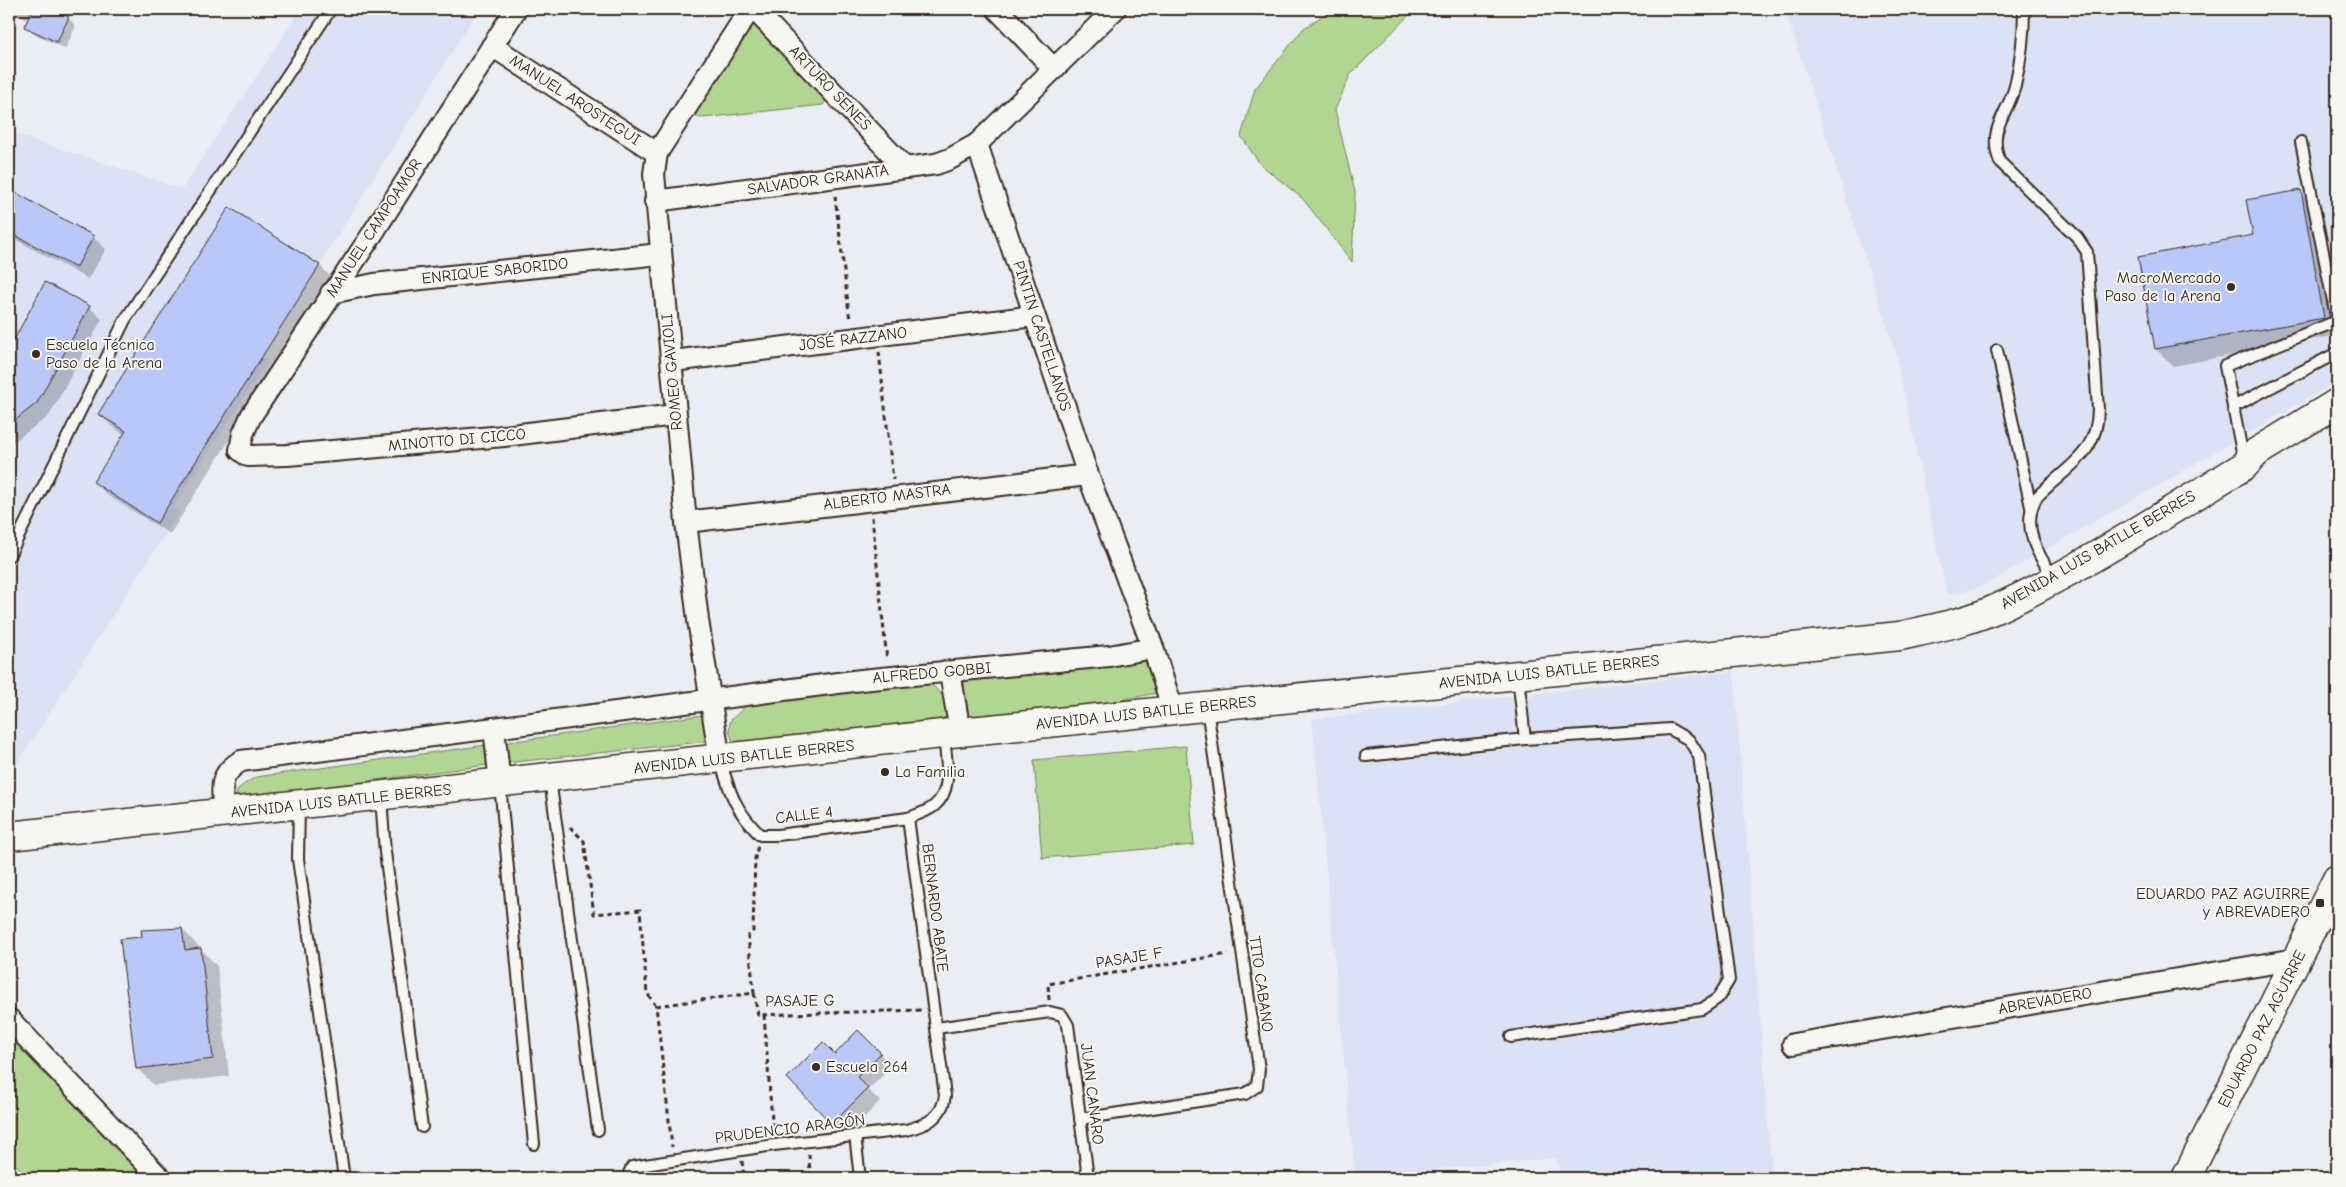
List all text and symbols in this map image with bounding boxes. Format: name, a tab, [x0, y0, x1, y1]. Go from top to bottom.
street label: ARTURO SENES	[785, 42, 875, 134]
street label: MANUEL AROSTEGUI	[506, 51, 644, 149]
street label: MANUEL CAMPOAMOR	[322, 155, 426, 301]
street label: SALVADOR GRANATA	[746, 161, 890, 199]
street label: ENRIQUE SABORIDO	[421, 254, 569, 288]
street label: PINTIN CASTELLANOS	[1009, 258, 1075, 414]
place label: MacroMercado Paso de la Arena	[2105, 269, 2221, 305]
marker: MacroMercado Paso de la Arena	[2225, 281, 2237, 293]
street label: ROMEO GAVIOLI	[658, 313, 686, 431]
street label: JOSÉ RAZZANO	[798, 322, 908, 355]
place label: Escuela Técnica Paso de la Arena	[46, 336, 162, 372]
marker: Escuela Técnica Paso de la Arena	[30, 348, 42, 360]
street label: MINOTTO DI CICCO	[387, 425, 527, 455]
street label: ALBERTO MASTRA	[822, 480, 952, 514]
street label: AVENIDA LUIS BATLLE BERRES	[1997, 487, 2199, 613]
street label: AVENIDA LUIS BATLLE BERRES	[1438, 651, 1660, 693]
street label: ALFREDO GOBBI	[872, 659, 992, 687]
street label: AVENIDA LUIS BATLLE BERRES	[1035, 692, 1257, 734]
street label: AVENIDA LUIS BATLLE BERRES	[633, 736, 855, 778]
place label: La Familia	[895, 763, 965, 781]
marker: La Familia	[879, 766, 891, 778]
street label: AVENIDA LUIS BATLLE BERRES	[230, 780, 452, 822]
street label: CALLE 4	[774, 803, 834, 827]
street label: BERNARDO ABATE	[918, 843, 952, 974]
place label: EDUARDO PAZ AGUIRRE y ABREVADERO	[2136, 885, 2310, 921]
marker: EDUARDO PAZ AGUIRRE y ABREVADERO	[2314, 897, 2326, 909]
street label: TITO CABANO	[1245, 935, 1277, 1033]
street label: PASAJE F	[1094, 944, 1164, 972]
street label: EDUARDO PAZ AGUIRRE	[2214, 947, 2310, 1111]
street label: ABREVADERO	[1997, 984, 2093, 1018]
street label: PASAJE G	[765, 991, 835, 1011]
street label: JUAN CANARO	[1077, 1042, 1107, 1146]
place label: Escuela 264	[826, 1058, 908, 1076]
marker: Escuela 264	[810, 1061, 822, 1073]
street label: PRUDENCIO ARAGÓN	[714, 1110, 866, 1147]

